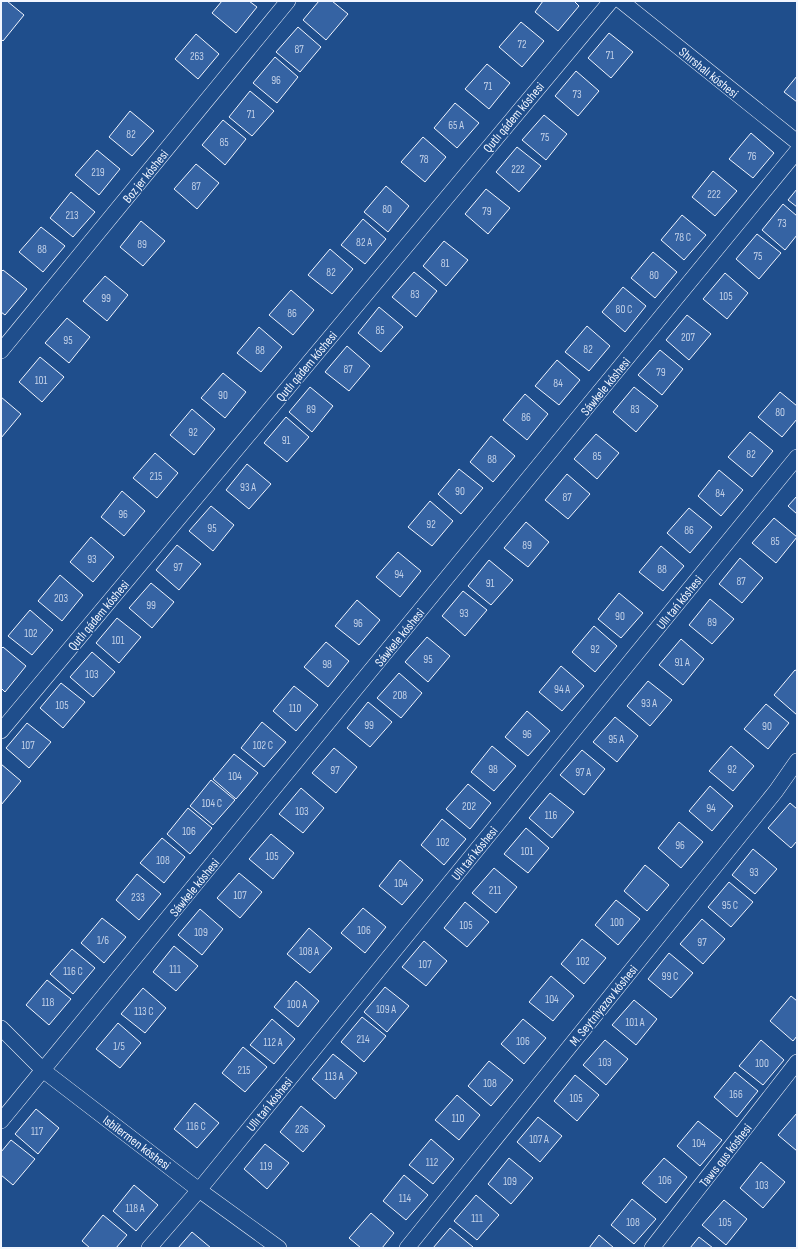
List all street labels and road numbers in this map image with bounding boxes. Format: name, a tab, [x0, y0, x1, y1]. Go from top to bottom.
street label: Shırshalı kóshesi	[675, 44, 741, 102]
street label: Qutlı qádem kóshesi	[480, 79, 548, 156]
street label: Boz jer kóshesi	[119, 147, 172, 206]
street label: Qutlı qádem kóshesi	[273, 328, 341, 405]
street label: Sáwkele kóshesi	[577, 354, 634, 419]
street label: Ullı tań kóshesi	[653, 572, 706, 633]
street label: Qutlı qádem kóshesi	[65, 577, 133, 654]
street label: Sáwkele kóshesi	[371, 605, 428, 670]
street label: Ullı tań kóshesi	[448, 823, 501, 884]
street label: Sáwkele kóshesi	[166, 855, 223, 920]
street label: M. Seytniyazov kóshesi	[566, 962, 641, 1049]
street label: Ullı tań kóshesi	[243, 1074, 296, 1135]
street label: Isbilermen kóshesi	[99, 1112, 173, 1173]
street label: Tawıs qus kóshesi	[696, 1121, 756, 1191]

